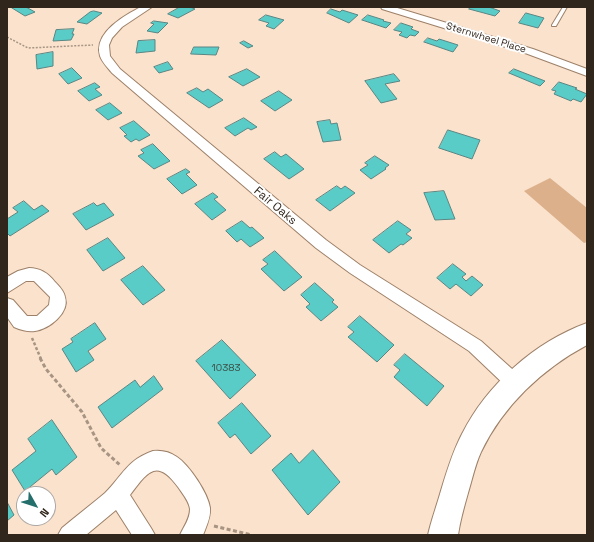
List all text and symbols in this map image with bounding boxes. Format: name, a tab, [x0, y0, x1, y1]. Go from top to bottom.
street label: Sternwheel Place	[444, 20, 528, 56]
street label: Fair Oaks	[251, 184, 299, 228]
house number: 10383	[212, 362, 240, 374]
north arrow	[16, 486, 56, 526]
text: N	[37, 506, 52, 520]

